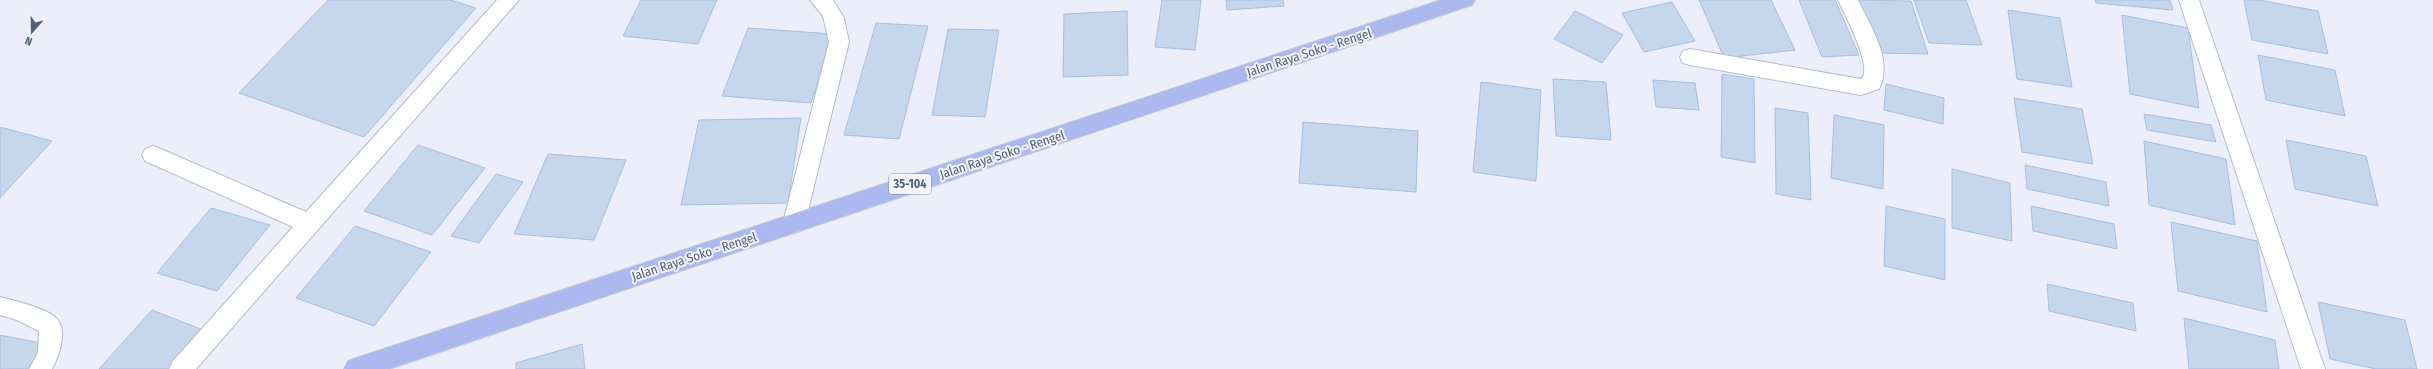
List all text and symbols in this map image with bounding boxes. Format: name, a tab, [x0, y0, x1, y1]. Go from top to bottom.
north arrow	[12, 12, 52, 52]
street label: Jalan Raya Soko - Rengel	[1245, 25, 1374, 80]
text: N	[23, 34, 34, 48]
street label: Jalan Raya Soko - Rengel	[938, 127, 1067, 182]
road number: 35-104	[889, 174, 931, 194]
street label: Jalan Raya Soko - Rengel	[630, 229, 759, 284]

